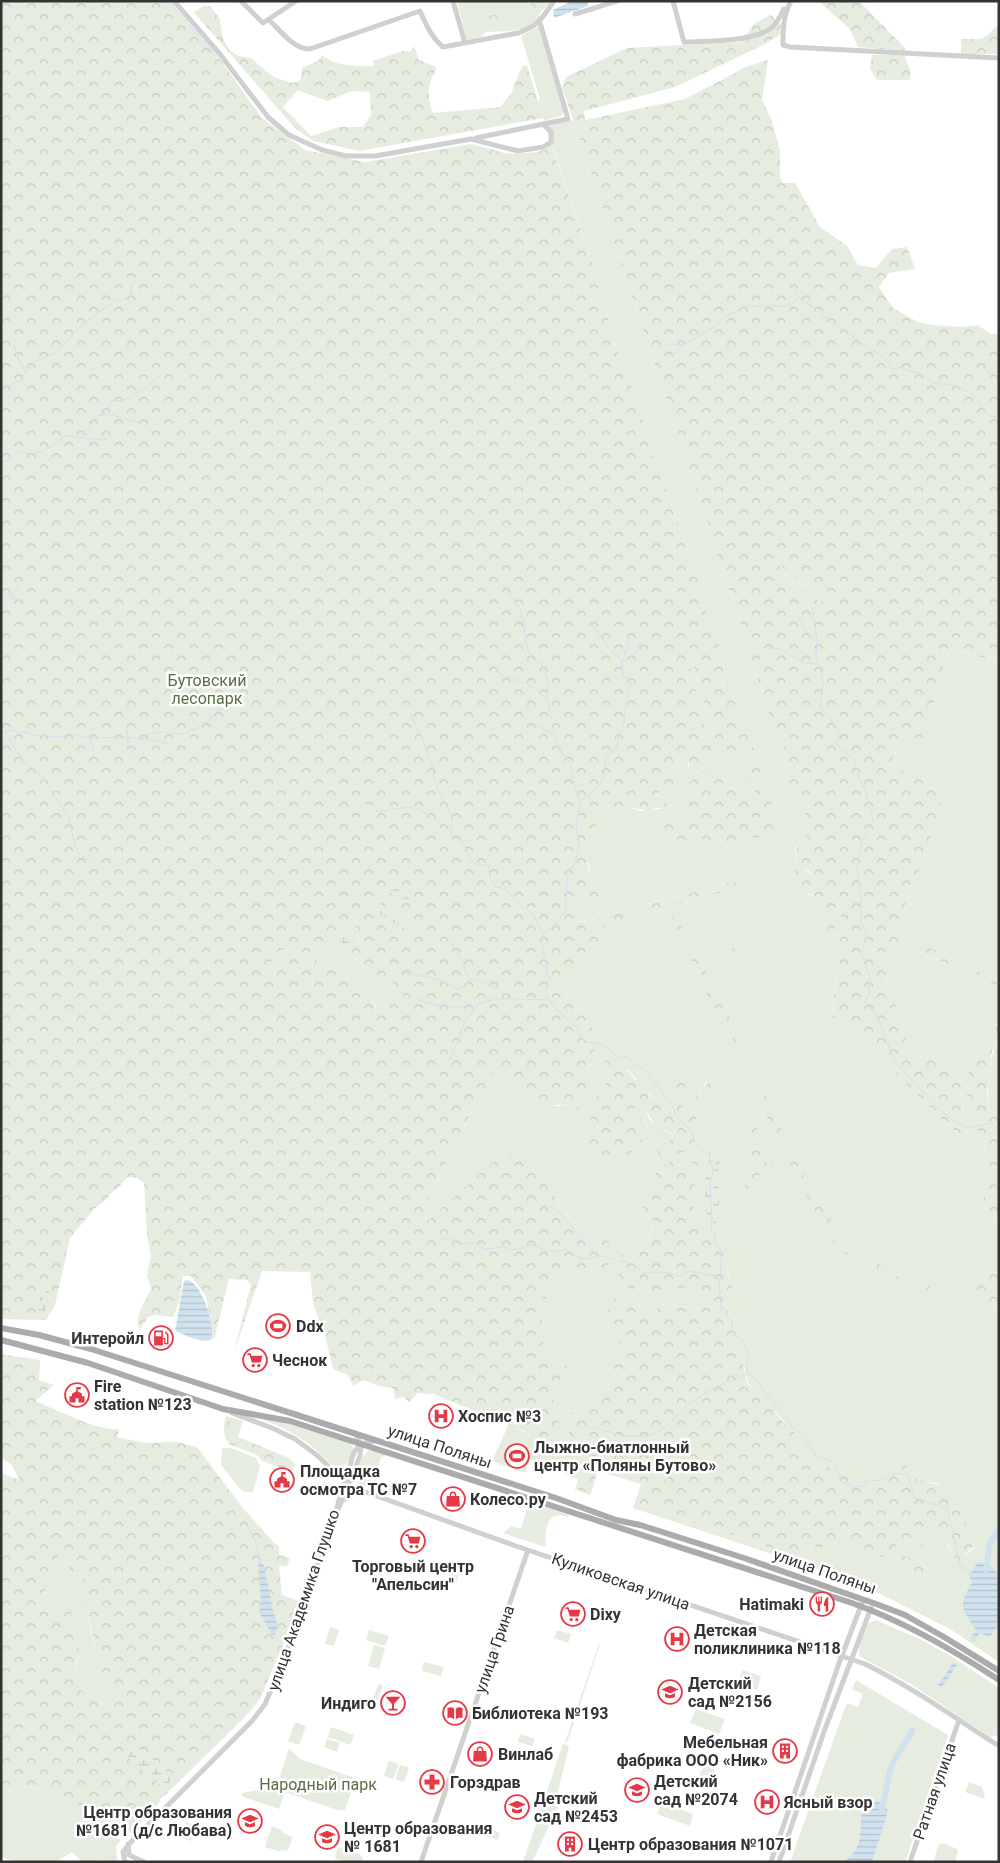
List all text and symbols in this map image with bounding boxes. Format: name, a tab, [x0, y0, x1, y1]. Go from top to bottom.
park label: Бутовский лесопарк	[168, 671, 246, 708]
sports icon: Ddx	[265, 1313, 291, 1339]
place label: Ddx	[296, 1317, 324, 1336]
fuel station icon: Интеройл	[148, 1325, 174, 1351]
place label: Интеройл	[71, 1329, 144, 1348]
supermarket icon: Чеснок	[242, 1347, 268, 1373]
place label: Чеснок	[272, 1351, 328, 1370]
place label: Fire station №123	[94, 1377, 192, 1414]
public building icon: Fire station №123	[64, 1382, 90, 1408]
hospital icon: Хоспис №3	[428, 1403, 454, 1429]
place label: Хоспис №3	[458, 1407, 541, 1426]
street label: улица Поляны	[386, 1421, 494, 1472]
place label: Лыжно-биатлонный центр «Поляны Бутово»	[534, 1438, 716, 1475]
sports icon: Лыжно-биатлонный центр «Поляны Бутово»	[504, 1443, 530, 1469]
place label: Площадка осмотра ТС №7	[300, 1462, 417, 1499]
public building icon: Площадка осмотра ТС №7	[269, 1467, 295, 1493]
shop icon: Колесо.ру	[440, 1486, 466, 1512]
place label: Колесо.ру	[470, 1490, 547, 1509]
street label: улица Академика Глушко	[263, 1507, 343, 1693]
supermarket icon: Торговый центр "Апельсин"	[400, 1528, 426, 1554]
street label: улица Поляны	[771, 1545, 879, 1598]
street label: Куликовская улица	[549, 1549, 692, 1614]
place label: Торговый центр "Апельсин"	[352, 1557, 474, 1594]
restaurant icon: Hatimaki	[809, 1591, 835, 1617]
place label: Hatimaki	[739, 1595, 804, 1614]
supermarket icon: Dixy	[560, 1601, 586, 1627]
street label: улица Грина	[471, 1603, 518, 1695]
place label: Dixy	[590, 1605, 622, 1624]
place label: Детская поликлиника №118	[694, 1621, 841, 1658]
hospital icon: Детская поликлиника №118	[664, 1626, 690, 1652]
place label: Детский сад №2156	[688, 1674, 772, 1711]
school or university icon: Детский сад №2156	[657, 1679, 683, 1705]
bar icon: Индиго	[380, 1690, 406, 1716]
place label: Индиго	[321, 1694, 376, 1713]
library icon: Библиотека №193	[442, 1700, 468, 1726]
place label: Библиотека №193	[472, 1704, 609, 1723]
place label: Мебельная фабрика ООО «Ник»	[617, 1733, 768, 1770]
building icon: Мебельная фабрика ООО «Ник»	[772, 1738, 798, 1764]
street label: Ратная улица	[909, 1740, 960, 1842]
shop icon: Винлаб	[467, 1741, 493, 1767]
place label: Винлаб	[498, 1745, 553, 1764]
pharmacy icon: Горздрав	[419, 1769, 445, 1795]
place label: Детский сад №2074	[654, 1772, 738, 1809]
place label: Горздрав	[450, 1773, 520, 1792]
park label: Народный парк	[259, 1775, 377, 1794]
school or university icon: Детский сад №2074	[624, 1777, 650, 1803]
place label: Детский сад №2453	[534, 1789, 618, 1826]
hospital icon: Ясный взор	[754, 1789, 780, 1815]
place label: Ясный взор	[783, 1793, 872, 1812]
school or university icon: Детский сад №2453	[504, 1794, 530, 1820]
place label: Центр образования №1681 (д/с Любава)	[76, 1803, 232, 1840]
school or university icon: Центр образования №1681 (д/с Любава)	[237, 1808, 263, 1834]
place label: Центр образования № 1681	[344, 1819, 493, 1856]
school or university icon: Центр образования № 1681	[314, 1824, 340, 1850]
building icon: Центр образования №1071	[557, 1831, 583, 1857]
place label: Центр образования №1071	[588, 1835, 793, 1854]

